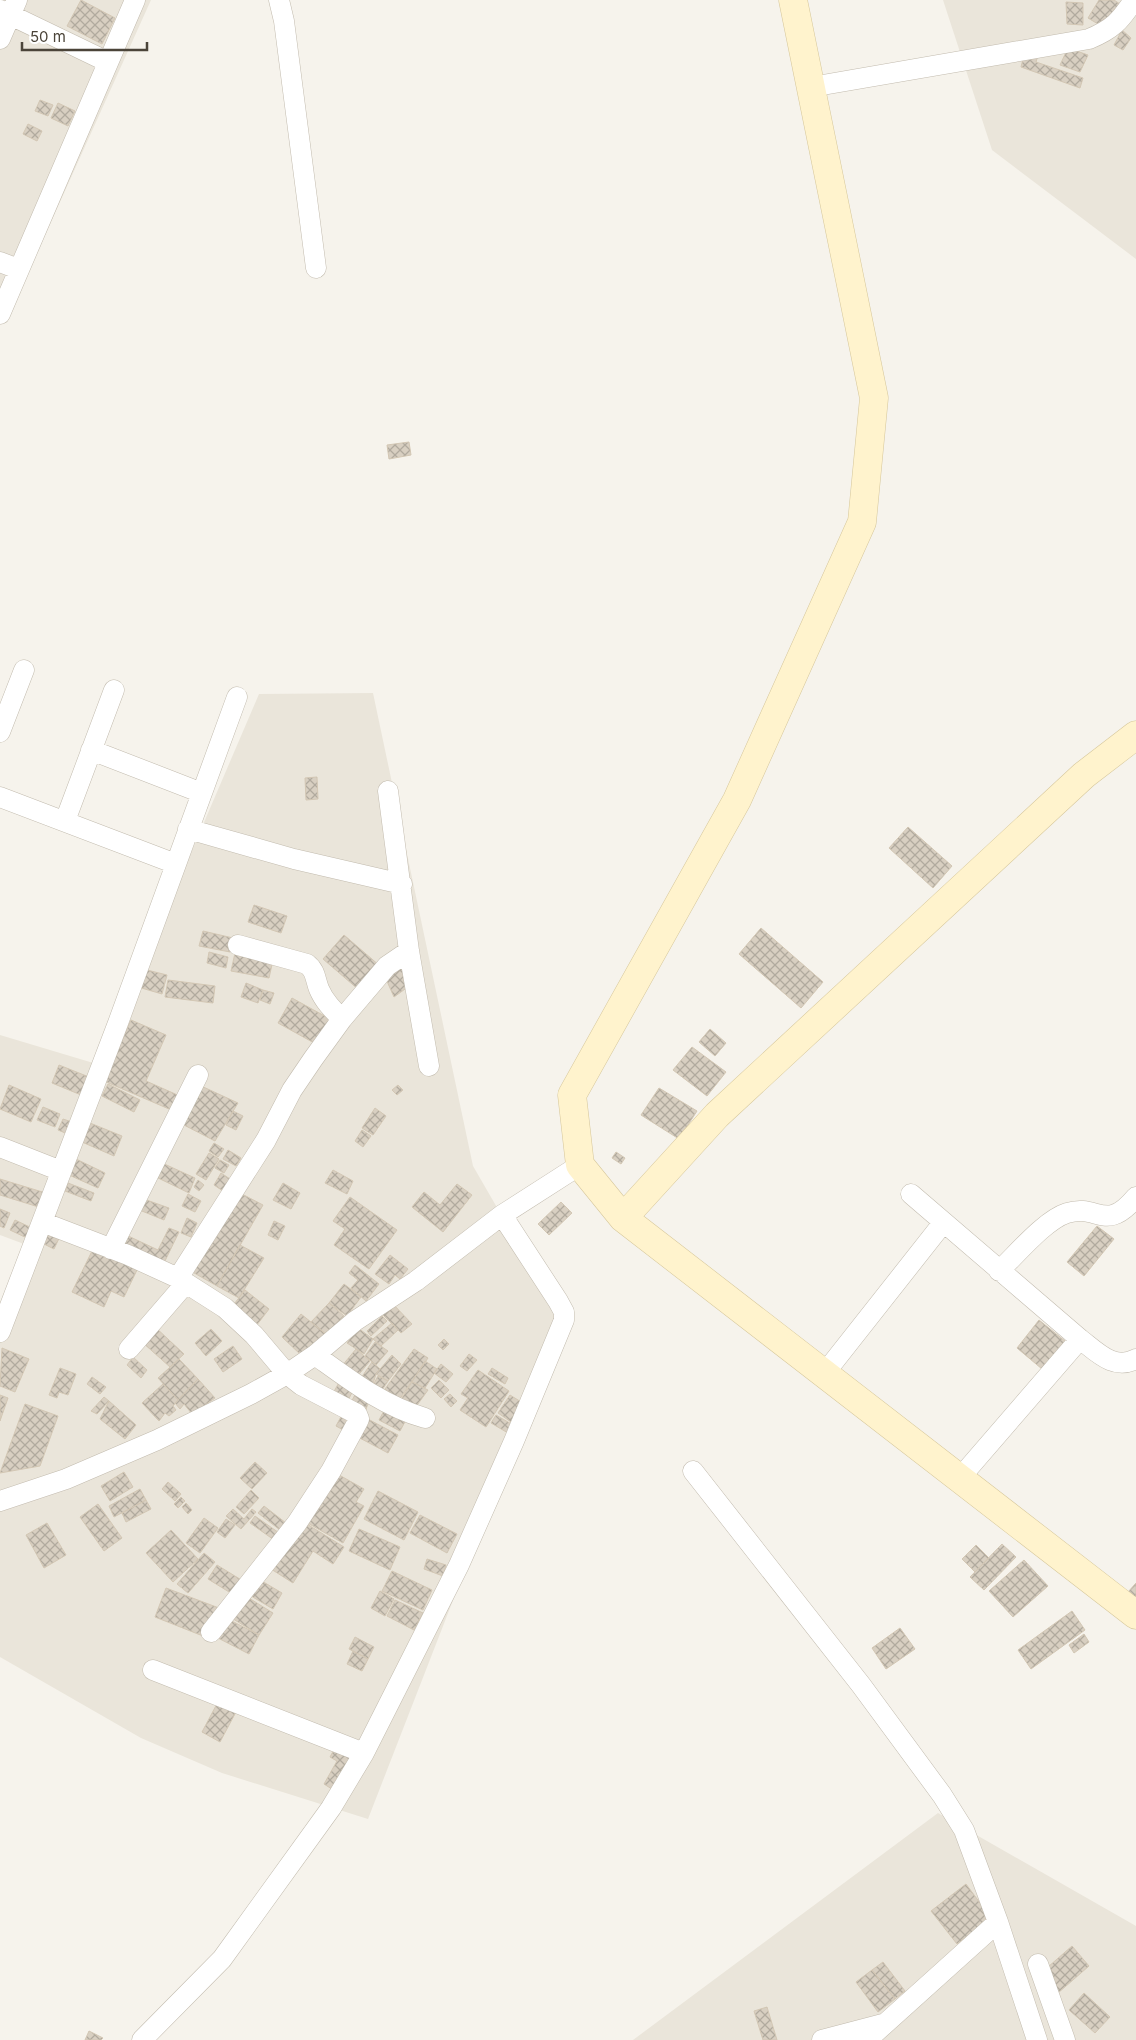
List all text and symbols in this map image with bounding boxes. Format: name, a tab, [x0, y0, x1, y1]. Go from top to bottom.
scale bar	[22, 20, 148, 52]
text: 50 m	[30, 27, 66, 46]

